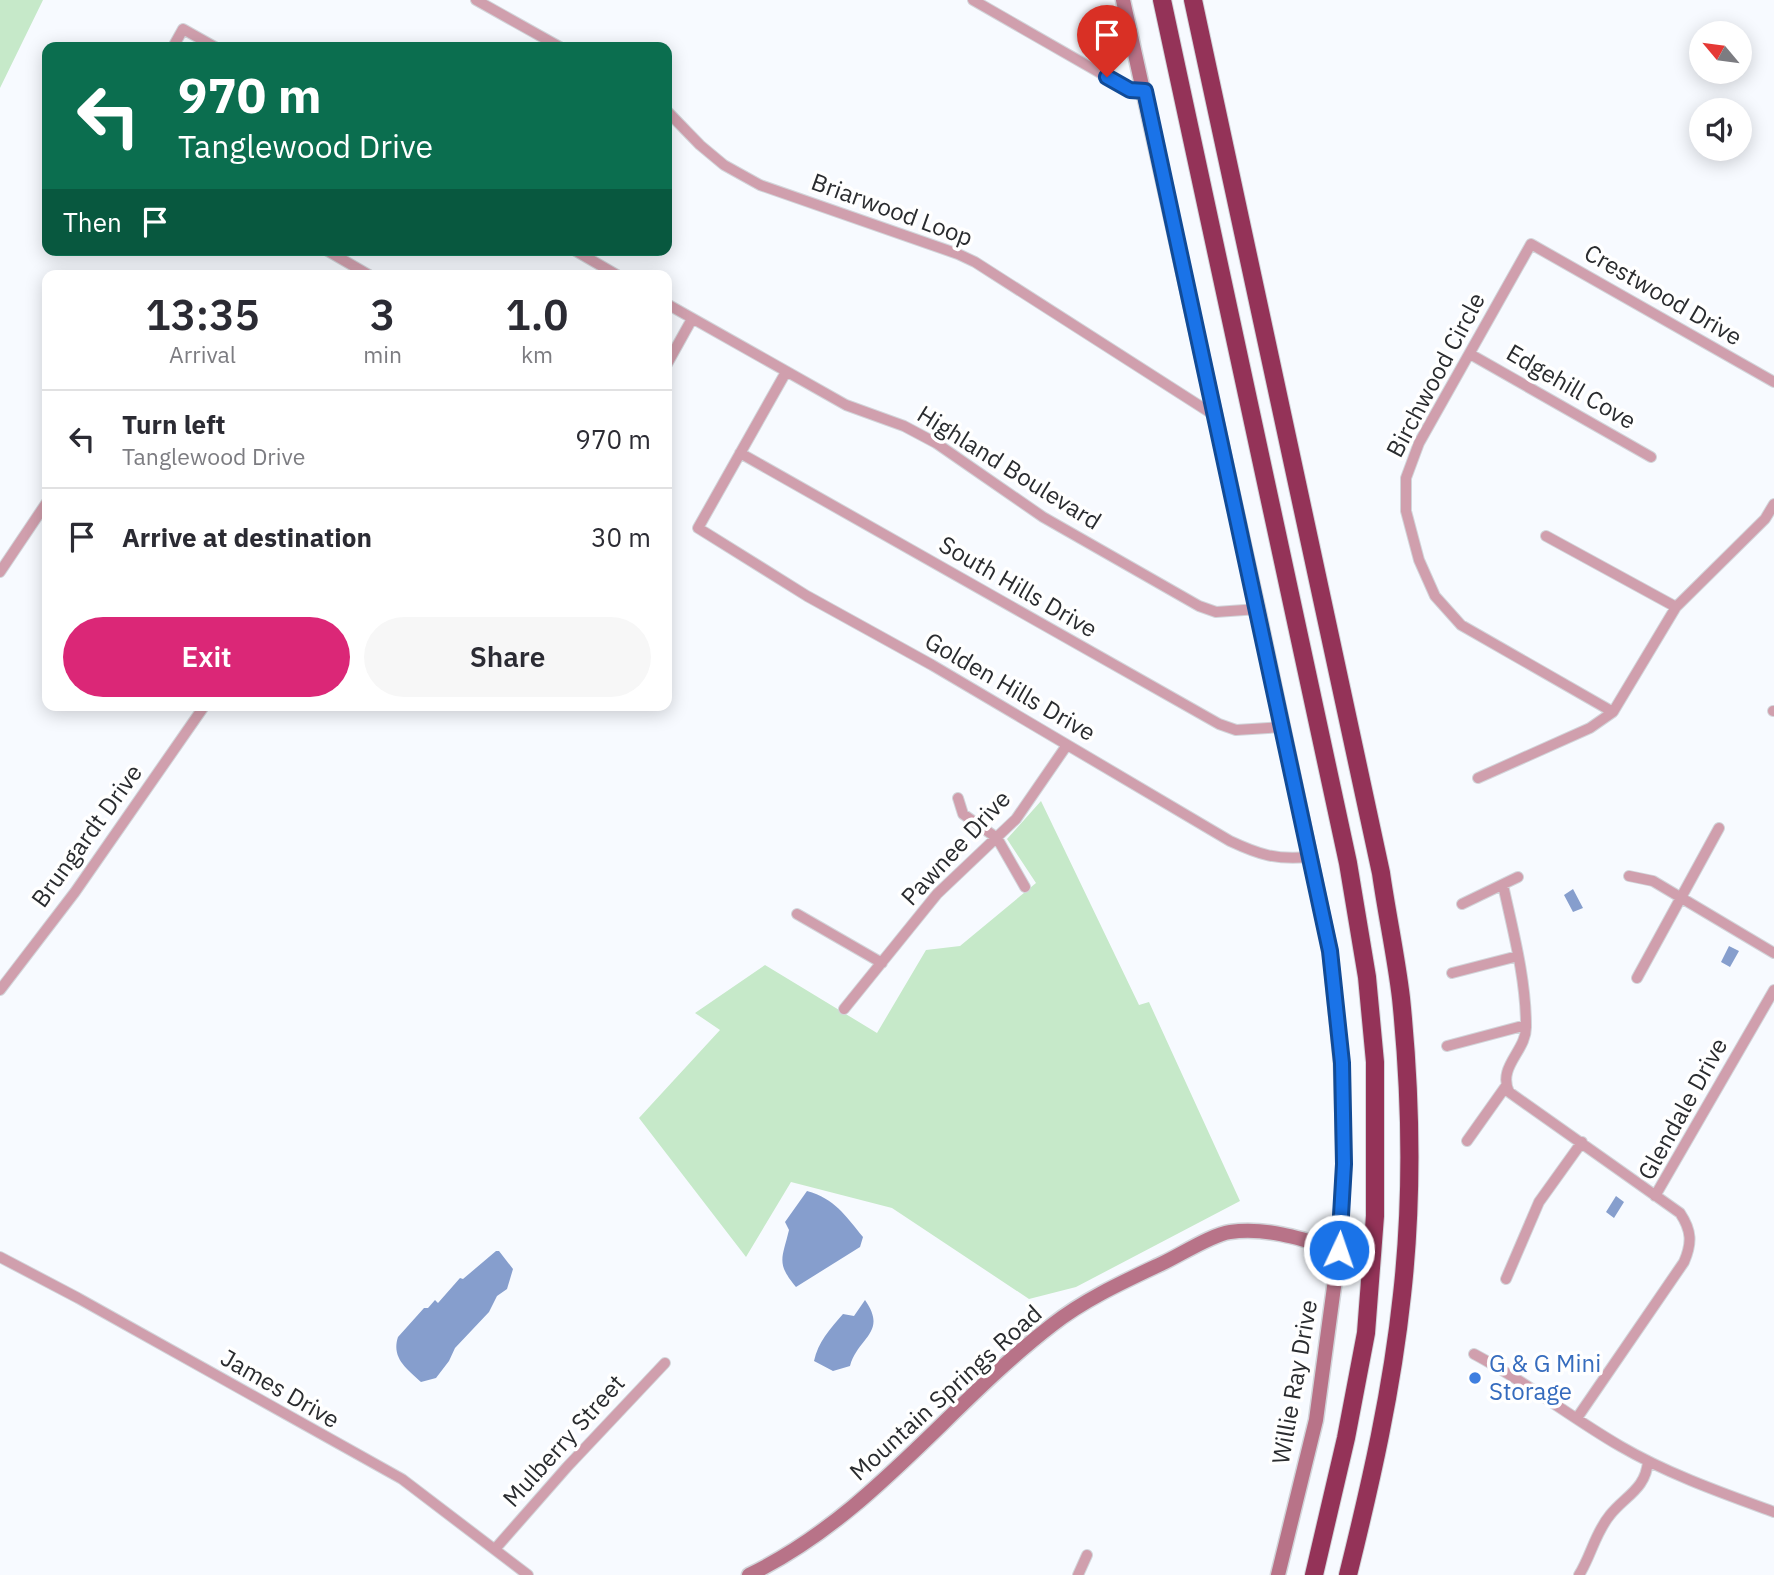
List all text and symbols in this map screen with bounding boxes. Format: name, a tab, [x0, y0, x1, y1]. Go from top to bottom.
pin	[1077, 5, 1137, 77]
icon: arrive	[1088, 16, 1126, 54]
north arrow	[1689, 21, 1752, 84]
map controls	[1689, 21, 1752, 161]
text: 970 m	[178, 63, 322, 126]
icon: left	[63, 70, 154, 161]
button: sound	[1689, 98, 1752, 161]
text: Tanglewood Drive	[178, 125, 433, 167]
street label: Briarwood Loop	[807, 165, 977, 253]
icon: arrive	[136, 203, 174, 241]
text: Then	[63, 205, 122, 239]
street label: Crestwood Drive	[1579, 236, 1748, 352]
text: 13:35	[145, 287, 260, 342]
text: 3	[370, 287, 395, 342]
text: 1.0	[506, 287, 568, 342]
street label: Birchwood Circle	[1378, 287, 1492, 462]
street label: Edgehill Cove	[1501, 336, 1642, 436]
text: Arrival	[169, 339, 236, 369]
text: min	[363, 339, 402, 369]
text: km	[521, 339, 553, 369]
street label: Highland Boulevard	[912, 398, 1108, 537]
text: Turn left	[122, 407, 225, 441]
icon: left	[63, 420, 101, 458]
text: 970 m	[575, 422, 651, 456]
text: Tanglewood Drive	[122, 441, 305, 471]
icon: arrive	[63, 518, 101, 556]
text: Arrive at destination	[122, 520, 372, 554]
text: 30 m	[591, 520, 651, 554]
street label: South Hills Drive	[934, 528, 1103, 644]
button: Exit	[63, 617, 350, 697]
button: Share	[364, 617, 651, 697]
street label: Golden Hills Drive	[919, 624, 1102, 748]
street label: Brungardt Drive	[23, 757, 149, 913]
street label: Pawnee Drive	[893, 783, 1017, 912]
street label: Glendale Drive	[1630, 1032, 1734, 1185]
position arrow	[1302, 1213, 1376, 1287]
street label: Mountain Springs Road	[842, 1297, 1048, 1487]
street label: Willie Ray Drive	[1264, 1297, 1324, 1467]
street label: James Drive	[215, 1341, 346, 1435]
place label: G & G Mini Storage	[1489, 1347, 1601, 1407]
street label: Mulberry Street	[495, 1367, 631, 1513]
marker: G & G Mini Storage	[1467, 1370, 1483, 1386]

